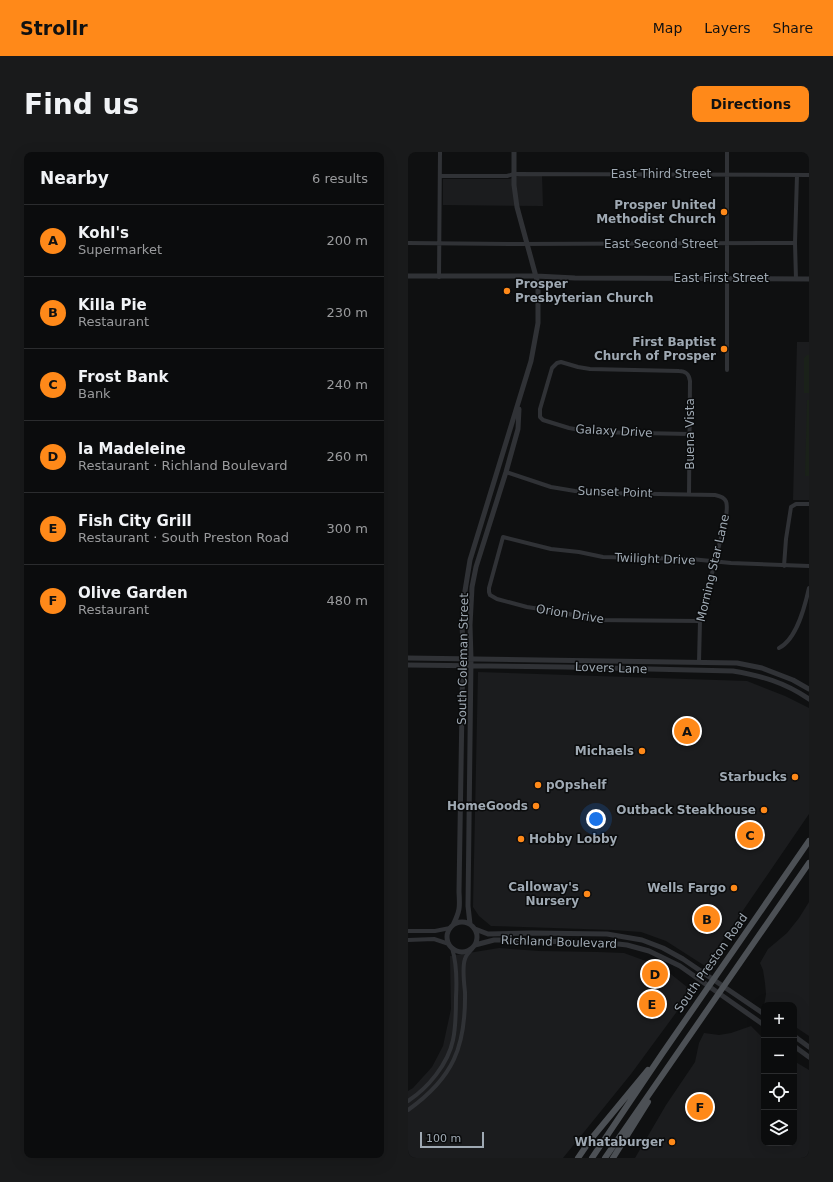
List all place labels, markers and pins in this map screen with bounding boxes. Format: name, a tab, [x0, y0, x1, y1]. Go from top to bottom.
place label: Prosper United Methodist Church	[596, 198, 716, 226]
marker: Prosper United Methodist Church	[719, 207, 729, 217]
place label: Prosper Presbyterian Church	[515, 277, 654, 305]
marker: Prosper Presbyterian Church	[502, 286, 512, 296]
place label: First Baptist Church of Prosper	[594, 335, 716, 363]
marker: First Baptist Church of Prosper	[719, 344, 729, 354]
pin: A	[674, 716, 700, 746]
place label: Michaels	[575, 744, 634, 758]
marker: Michaels	[637, 746, 647, 756]
place label: Starbucks	[719, 770, 787, 784]
marker: Starbucks	[790, 772, 800, 782]
place label: pOpshelf	[546, 778, 607, 792]
marker: pOpshelf	[533, 780, 543, 790]
place label: HomeGoods	[447, 799, 528, 813]
marker: HomeGoods	[531, 801, 541, 811]
place label: Outback Steakhouse	[616, 803, 756, 817]
marker: Outback Steakhouse	[759, 805, 769, 815]
pin: C	[737, 820, 763, 850]
place label: Hobby Lobby	[529, 832, 618, 846]
marker: Hobby Lobby	[516, 834, 526, 844]
place label: Calloway's Nursery	[508, 880, 579, 908]
place label: Wells Fargo	[647, 881, 726, 895]
marker: Wells Fargo	[729, 883, 739, 893]
marker: Calloway's Nursery	[582, 889, 592, 899]
pin: B	[694, 904, 720, 934]
pin: D	[642, 959, 668, 989]
pin: E	[639, 989, 665, 1019]
pin: F	[687, 1092, 713, 1122]
place label: Whataburger	[575, 1135, 664, 1149]
marker: Whataburger	[667, 1137, 677, 1147]

